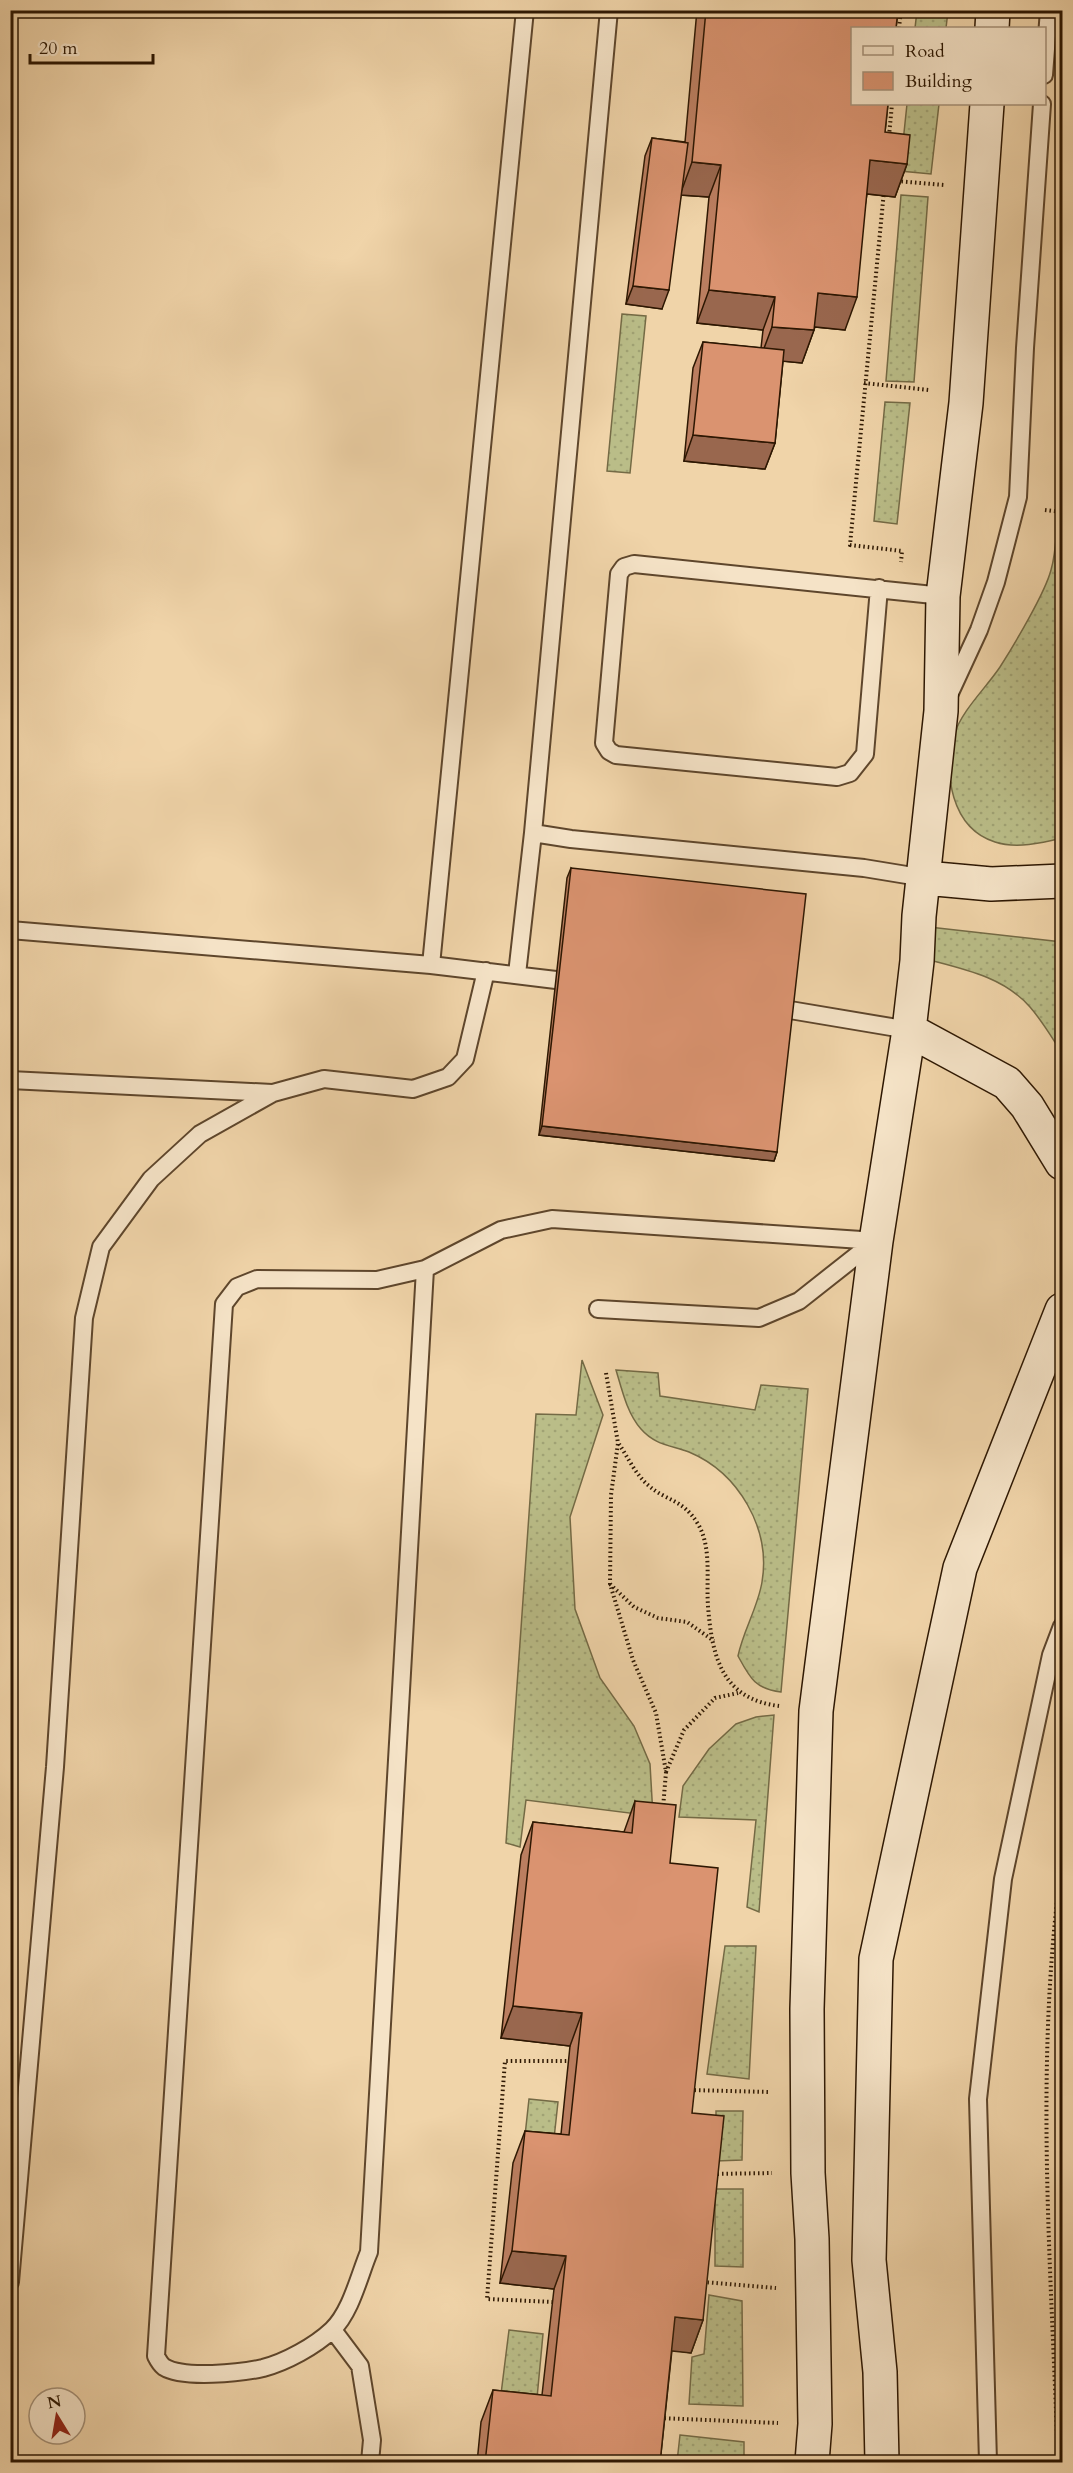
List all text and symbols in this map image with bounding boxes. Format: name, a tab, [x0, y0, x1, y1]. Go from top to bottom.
scale bar	[30, 27, 153, 65]
legend	[851, 27, 1046, 105]
text: 20 m	[39, 36, 78, 61]
text: Road	[905, 39, 945, 64]
text: Building	[905, 69, 973, 94]
north arrow	[27, 2386, 87, 2446]
text: N	[45, 2390, 63, 2414]

